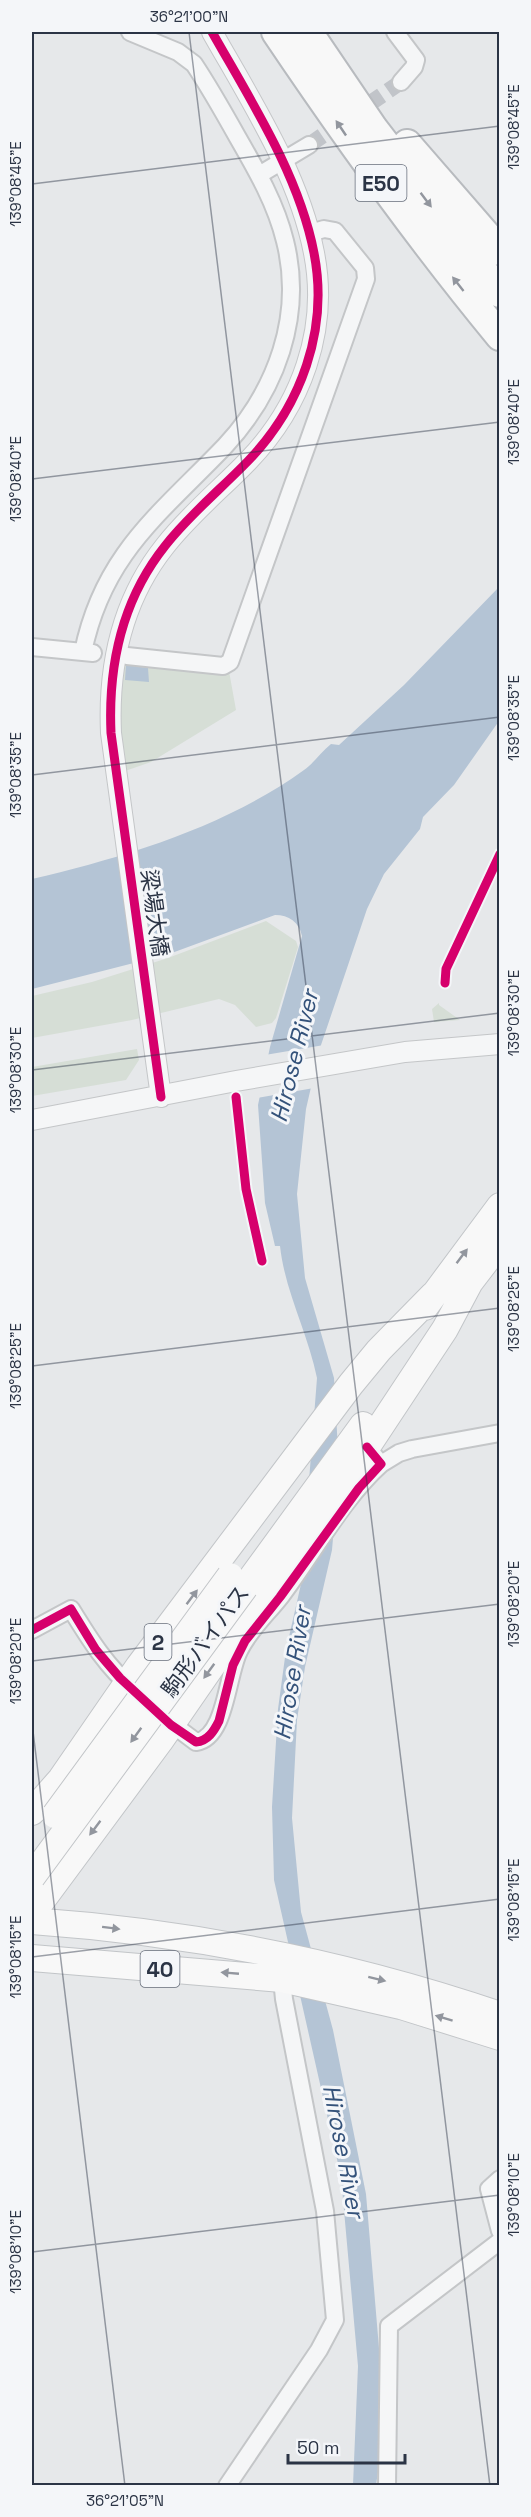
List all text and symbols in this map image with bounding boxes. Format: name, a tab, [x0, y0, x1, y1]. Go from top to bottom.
text: 36°21'00"N	[150, 7, 228, 26]
text: 139°08'45"E	[504, 84, 523, 170]
one-way arrow	[336, 120, 347, 136]
text: 139°08'45"E	[6, 141, 25, 227]
road number: E50	[356, 165, 406, 201]
one-way arrow	[420, 192, 432, 207]
one-way arrow	[452, 276, 465, 292]
text: 139°08'40"E	[504, 379, 523, 465]
text: 139°08'40"E	[6, 436, 25, 522]
text: 139°08'35"E	[504, 675, 523, 761]
text: 139°08'35"E	[6, 732, 25, 818]
street label: 梁場大橋	[135, 867, 175, 959]
text: 139°08'30"E	[504, 970, 523, 1056]
water label: Hirose River	[263, 984, 326, 1125]
text: 139°08'30"E	[6, 1027, 25, 1113]
one-way arrow	[456, 1249, 468, 1264]
text: 139°08'25"E	[504, 1266, 523, 1352]
text: 139°08'25"E	[6, 1323, 25, 1409]
text: 139°08'20"E	[504, 1561, 523, 1647]
street label: 駒形バイパス	[155, 1580, 255, 1702]
one-way arrow	[185, 1590, 197, 1605]
water label: Hirose River	[266, 1601, 318, 1742]
text: 139°08'20"E	[6, 1618, 25, 1704]
road number: 2	[144, 1624, 172, 1660]
one-way arrow	[204, 1663, 216, 1678]
one-way arrow	[130, 1727, 142, 1743]
one-way arrow	[89, 1821, 101, 1836]
text: 139°08'15"E	[504, 1858, 523, 1942]
text: 139°08'15"E	[6, 1915, 25, 1999]
one-way arrow	[101, 1924, 120, 1933]
road number: 40	[140, 1951, 180, 1987]
one-way arrow	[221, 1968, 240, 1978]
one-way arrow	[368, 1974, 386, 1984]
one-way arrow	[435, 2013, 453, 2022]
water label: Hirose River	[316, 2082, 373, 2223]
text: 139°08'10"E	[504, 2153, 523, 2237]
text: 139°08'10"E	[6, 2210, 25, 2294]
scale bar	[288, 2427, 405, 2465]
text: 50 m	[297, 2436, 339, 2459]
text: 36°21'05"N	[86, 2491, 164, 2510]

